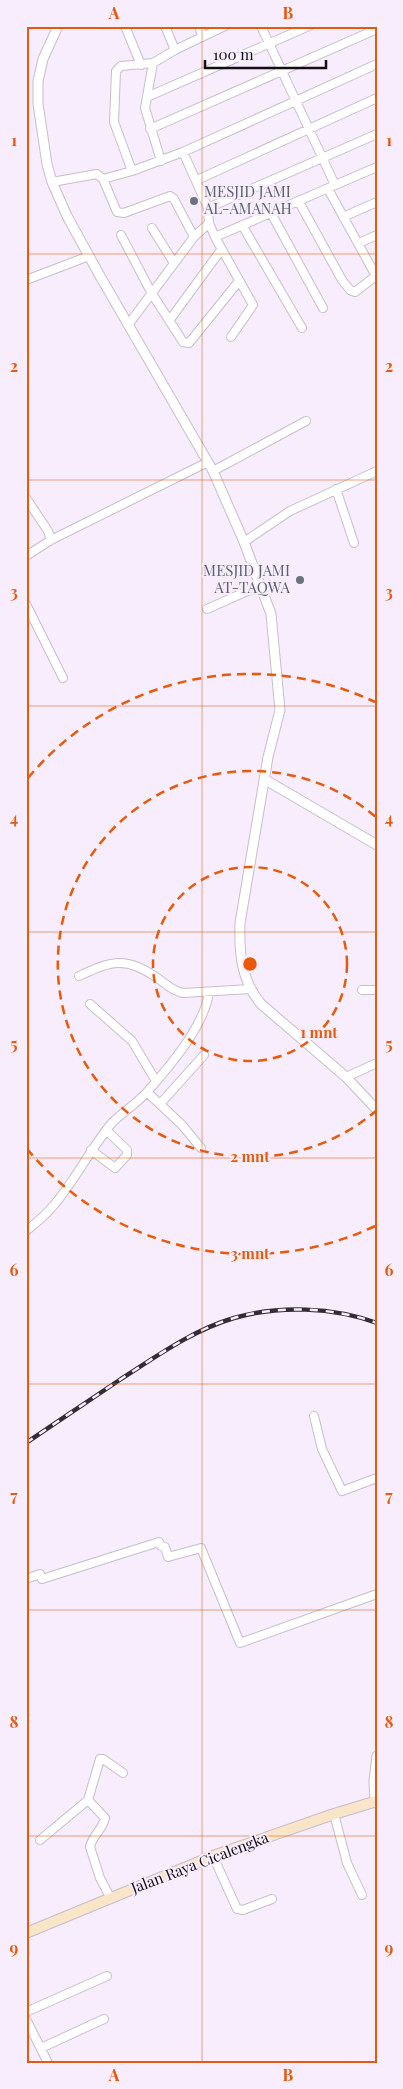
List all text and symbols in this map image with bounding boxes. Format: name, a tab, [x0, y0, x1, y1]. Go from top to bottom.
text: A	[108, 2, 120, 23]
text: B	[283, 2, 294, 23]
scale bar	[205, 38, 327, 70]
text: 100 m	[213, 44, 254, 64]
text: 1	[11, 129, 17, 150]
text: 1	[386, 129, 392, 150]
place label: MESJID JAMI AL-AMANAH	[203, 181, 292, 218]
marker: MESJID JAMI AL-AMANAH	[188, 195, 200, 207]
text: 2	[10, 355, 18, 376]
text: 2	[385, 355, 393, 376]
place label: MESJID JAMI AT-TAQWA	[203, 560, 291, 597]
marker: MESJID JAMI AT-TAQWA	[294, 574, 306, 586]
text: 3	[10, 581, 18, 602]
text: 3	[385, 581, 393, 602]
text: 4	[10, 807, 18, 828]
text: 4	[385, 807, 393, 828]
centre of rings	[241, 955, 259, 973]
text: 1 mnt	[300, 1022, 338, 1042]
text: 5	[10, 1033, 18, 1054]
text: 5	[385, 1033, 393, 1054]
text: 2 mnt	[230, 1146, 270, 1166]
text: 3 mnt	[231, 1243, 270, 1263]
text: 6	[10, 1259, 19, 1280]
text: 6	[385, 1259, 394, 1280]
text: 7	[10, 1485, 18, 1506]
text: 7	[385, 1485, 393, 1506]
text: 8	[10, 1711, 19, 1732]
text: 8	[385, 1711, 394, 1732]
street label: Jalan Raya Cicalengka	[127, 1826, 272, 1898]
text: 9	[10, 1937, 19, 1958]
text: 9	[385, 1937, 394, 1958]
text: A	[108, 2064, 120, 2085]
text: B	[283, 2064, 294, 2085]

